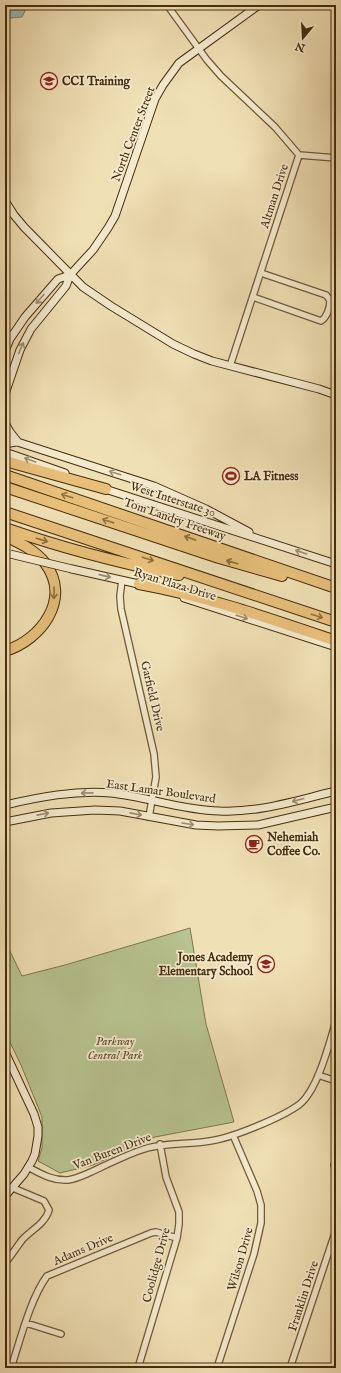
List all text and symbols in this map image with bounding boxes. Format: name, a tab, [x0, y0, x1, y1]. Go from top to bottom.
north arrow	[283, 18, 323, 58]
text: N	[293, 38, 308, 55]
school or university icon: CCI Training	[39, 71, 59, 91]
place label: CCI Training	[62, 74, 131, 90]
street label: North Center Street	[108, 84, 159, 184]
street label: Altman Drive	[257, 162, 292, 231]
one-way arrow	[36, 294, 45, 305]
one-way arrow	[18, 342, 26, 354]
one-way arrow	[25, 456, 37, 464]
sports icon: LA Fitness	[221, 466, 241, 486]
one-way arrow	[109, 469, 122, 476]
place label: LA Fitness	[243, 469, 299, 484]
street label: West Interstate 30	[128, 479, 218, 520]
one-way arrow	[60, 492, 73, 499]
street label: Tom Landry Freeway	[122, 495, 228, 544]
one-way arrow	[102, 517, 114, 525]
one-way arrow	[184, 533, 196, 541]
one-way arrow	[35, 537, 48, 545]
one-way arrow	[295, 548, 307, 556]
one-way arrow	[142, 556, 155, 563]
one-way arrow	[225, 557, 238, 565]
street label: Ryan Plaza Drive	[132, 565, 218, 604]
one-way arrow	[98, 573, 111, 581]
one-way arrow	[50, 587, 58, 600]
one-way arrow	[311, 613, 324, 620]
one-way arrow	[236, 614, 249, 621]
street label: Garfield Drive	[137, 659, 168, 733]
street label: East Lamar Boulevard	[105, 776, 217, 807]
one-way arrow	[81, 789, 94, 797]
one-way arrow	[292, 797, 305, 804]
one-way arrow	[36, 810, 49, 818]
one-way arrow	[129, 810, 142, 818]
one-way arrow	[181, 820, 194, 828]
place label: Nehemiah Coffee Co.	[266, 830, 321, 859]
cafe icon: Nehemiah Coffee Co.	[244, 834, 264, 854]
place label: Jones Academy Elementary School	[159, 950, 254, 980]
school or university icon: Jones Academy Elementary School	[256, 954, 276, 974]
park label: Parkway Central Park	[88, 1034, 143, 1063]
street label: Van Buren Drive	[70, 1130, 154, 1174]
street label: Wilson Drive	[224, 1225, 257, 1293]
street label: Coolidge Drive	[139, 1226, 174, 1304]
street label: Adams Drive	[50, 1230, 116, 1269]
street label: Franklin Drive	[285, 1259, 322, 1333]

